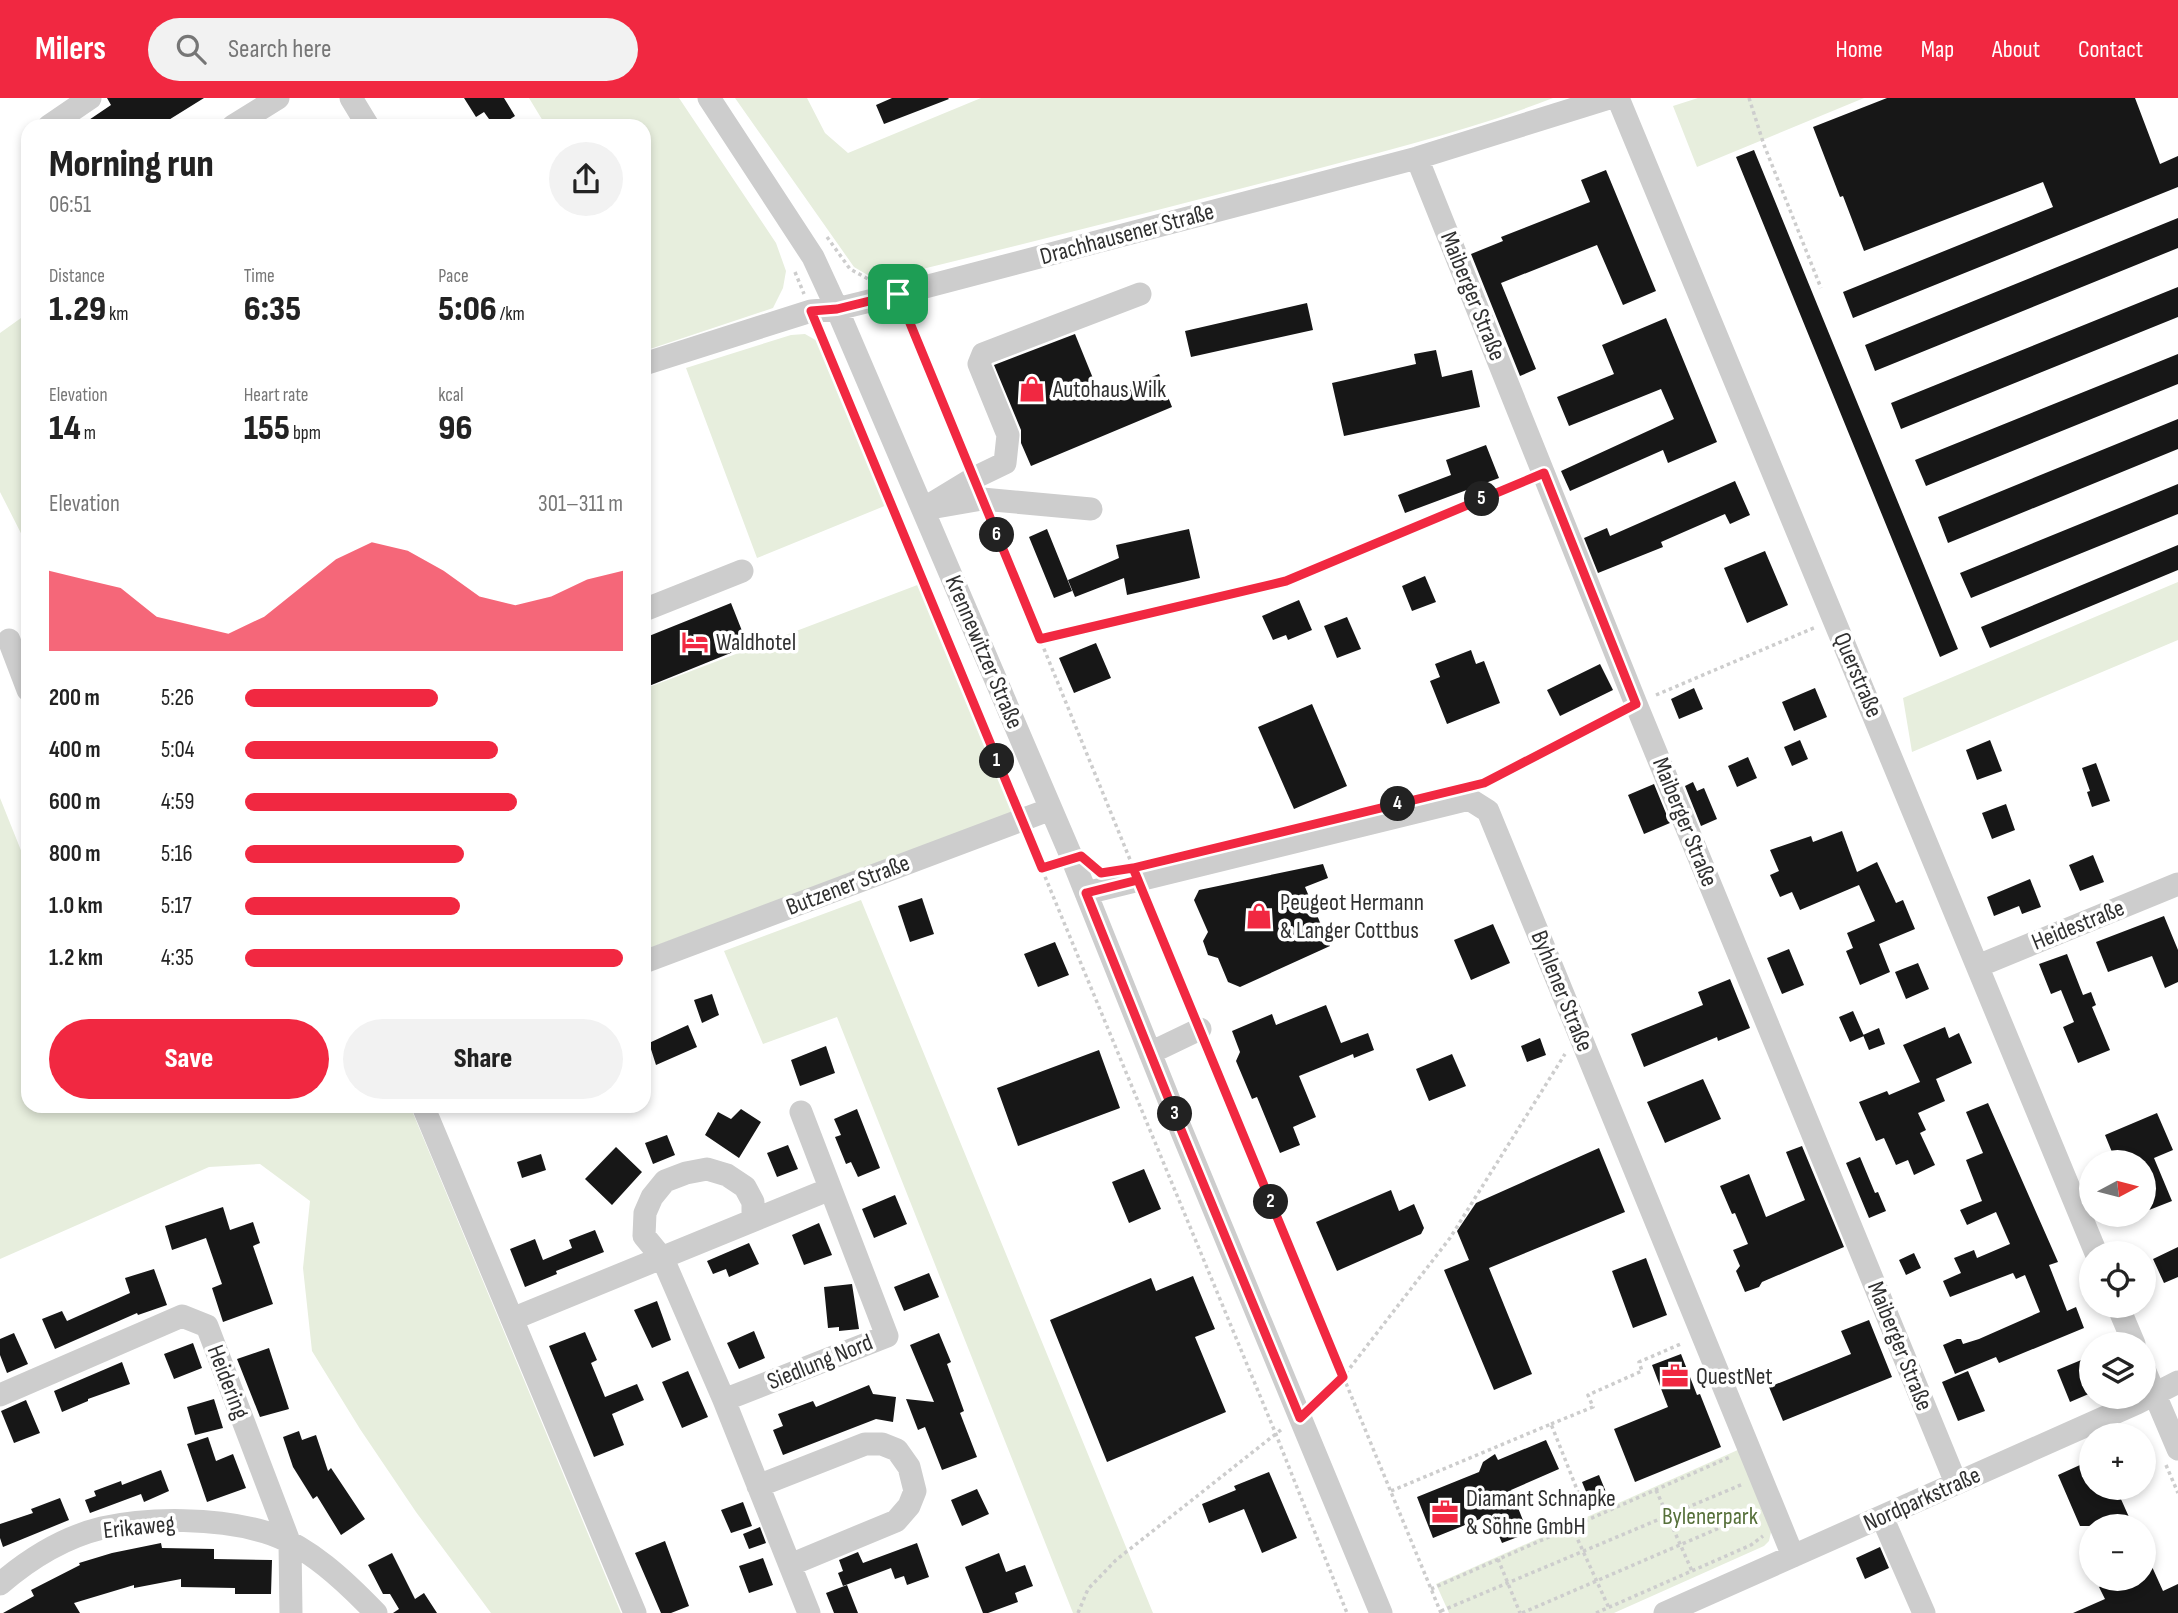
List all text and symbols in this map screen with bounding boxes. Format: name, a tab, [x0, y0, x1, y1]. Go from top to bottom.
search box	[148, 18, 638, 81]
text: Milers	[35, 29, 106, 69]
icon: search	[172, 30, 210, 68]
text: Search here	[228, 34, 331, 65]
text: Home	[1835, 35, 1883, 64]
text: Map	[1921, 35, 1954, 64]
text: About	[1992, 35, 2040, 64]
text: Contact	[2078, 35, 2143, 64]
text: Morning run	[49, 142, 214, 187]
button: share	[549, 142, 623, 216]
text: 06:51	[49, 191, 91, 219]
street label: Drachhausener Straße	[1037, 197, 1217, 271]
street label: Maiberger Straße	[1434, 227, 1512, 365]
pin	[868, 264, 928, 324]
text: Distance	[49, 265, 105, 288]
text: Time	[244, 265, 275, 288]
text: Pace	[438, 265, 469, 288]
icon: arrive	[879, 275, 917, 313]
text: 1.29	[49, 288, 106, 331]
text: 6:35	[244, 288, 301, 331]
text: 5:06	[438, 288, 497, 331]
text: km	[106, 303, 129, 326]
text: /km	[497, 303, 525, 326]
shop icon: Autohaus Wilk	[1017, 374, 1047, 404]
place label: Autohaus Wilk	[1052, 375, 1166, 404]
text: Elevation	[49, 384, 108, 407]
text: Heart rate	[244, 384, 309, 407]
text: kcal	[438, 384, 463, 407]
text: 14	[49, 407, 81, 450]
text: 155	[244, 407, 290, 450]
text: 96	[438, 407, 472, 450]
text: m	[81, 422, 96, 445]
text: bpm	[290, 422, 321, 445]
pin: 5	[1464, 482, 1500, 516]
text: 5	[1477, 487, 1486, 510]
text: Elevation	[49, 490, 120, 518]
text: 301–311 m	[538, 490, 623, 518]
pin: 6	[979, 518, 1014, 552]
text: 6	[992, 523, 1001, 546]
street label: Krennewitzer Straße	[939, 571, 1029, 733]
hotel icon: Waldhotel	[680, 627, 710, 657]
place label: Waldhotel	[716, 628, 796, 657]
street label: Querstraße	[1827, 628, 1889, 722]
text: 200 m	[49, 684, 100, 712]
text: 5:26	[161, 684, 194, 712]
text: 400 m	[49, 736, 100, 764]
text: 5:04	[161, 736, 194, 764]
pin: 1	[979, 744, 1014, 778]
text: 1	[993, 749, 1000, 772]
street label: Maiberger Straße	[1646, 753, 1724, 891]
pin: 4	[1380, 786, 1416, 822]
text: 600 m	[49, 788, 101, 816]
text: 4:59	[161, 788, 194, 816]
text: 4	[1393, 792, 1402, 815]
text: 800 m	[49, 840, 101, 868]
text: 5:16	[161, 840, 193, 868]
street label: Butzener Straße	[782, 848, 914, 922]
place label: Peugeot Hermann & Langer Cottbus	[1280, 888, 1424, 945]
text: 1.0 km	[49, 892, 103, 920]
text: 5:17	[161, 892, 192, 920]
street label: Heidestraße	[2027, 893, 2129, 957]
shop icon: Peugeot Hermann & Langer Cottbus	[1244, 901, 1274, 931]
street label: Byhlener Straße	[1525, 926, 1599, 1056]
text: 1.2 km	[49, 944, 103, 972]
text: 4:35	[161, 944, 194, 972]
button: Save	[49, 1019, 329, 1099]
button: Share	[343, 1019, 623, 1099]
pin: 3	[1158, 1096, 1192, 1132]
text: 3	[1170, 1102, 1179, 1125]
north arrow	[2079, 1150, 2156, 1227]
map controls	[2079, 1150, 2156, 1591]
pin: 2	[1254, 1184, 1288, 1220]
text: 2	[1266, 1190, 1275, 1213]
button: locate	[2079, 1241, 2156, 1318]
street label: Maiberger Straße	[1861, 1277, 1939, 1415]
street label: Siedlung Nord	[763, 1328, 877, 1396]
button: layers	[2079, 1332, 2156, 1409]
street label: Heidering	[201, 1341, 255, 1423]
office icon: QuestNet	[1660, 1361, 1690, 1391]
place label: QuestNet	[1696, 1362, 1773, 1391]
button: +	[2079, 1423, 2156, 1500]
street label: Nordparkstraße	[1859, 1460, 1985, 1538]
place label: Diamant Schnapke & Söhne GmbH	[1466, 1484, 1616, 1541]
office icon: Diamant Schnapke & Söhne GmbH	[1430, 1497, 1460, 1527]
park label: Bylenerpark	[1662, 1502, 1758, 1531]
street label: Erikaweg	[102, 1509, 176, 1545]
button: −	[2079, 1514, 2156, 1591]

